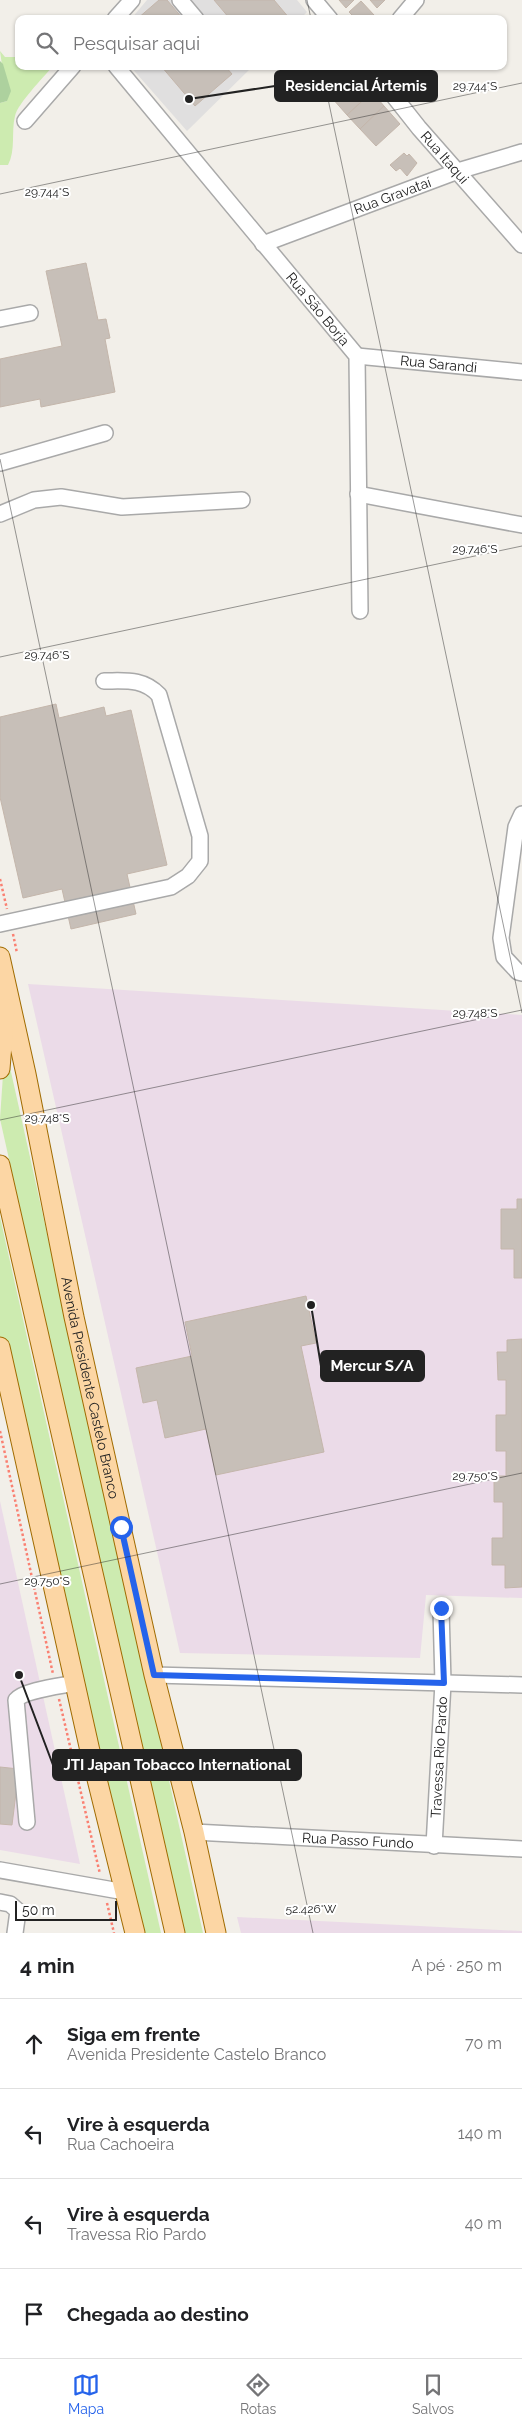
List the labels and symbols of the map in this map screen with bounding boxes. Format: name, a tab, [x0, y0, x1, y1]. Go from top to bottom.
callout: Residencial Ártemis	[275, 71, 437, 101]
text: Residencial Ártemis	[285, 77, 427, 95]
text: 29.744°S	[453, 79, 497, 93]
street label: Rua Itaqui	[417, 128, 472, 187]
street label: Rua Gravataí	[351, 174, 434, 217]
text: 29.744°S	[25, 185, 69, 199]
street label: Rua São Borja	[283, 269, 353, 349]
street label: Rua Sarandi	[399, 352, 478, 376]
text: 29.746°S	[452, 542, 498, 556]
text: 29.746°S	[24, 648, 70, 662]
text: 29.748°S	[452, 1006, 498, 1020]
text: 29.748°S	[24, 1111, 70, 1125]
street label: Avenida Presidente Castelo Branco	[58, 1275, 122, 1500]
callout: Mercur S/A	[321, 1351, 424, 1381]
text: Mercur S/A	[331, 1357, 414, 1375]
text: 29.750°S	[452, 1469, 498, 1483]
route start	[110, 1516, 133, 1539]
text: 29.750°S	[24, 1574, 70, 1588]
route end	[430, 1597, 453, 1620]
street label: Travessa Rio Pardo	[428, 1696, 450, 1818]
callout: JTI Japan Tobacco International	[53, 1750, 301, 1780]
text: JTI Japan Tobacco International	[63, 1756, 291, 1774]
street label: Rua Passo Fundo	[302, 1830, 414, 1851]
scale bar	[15, 1898, 118, 1921]
text: 52.426°W	[286, 1902, 337, 1916]

